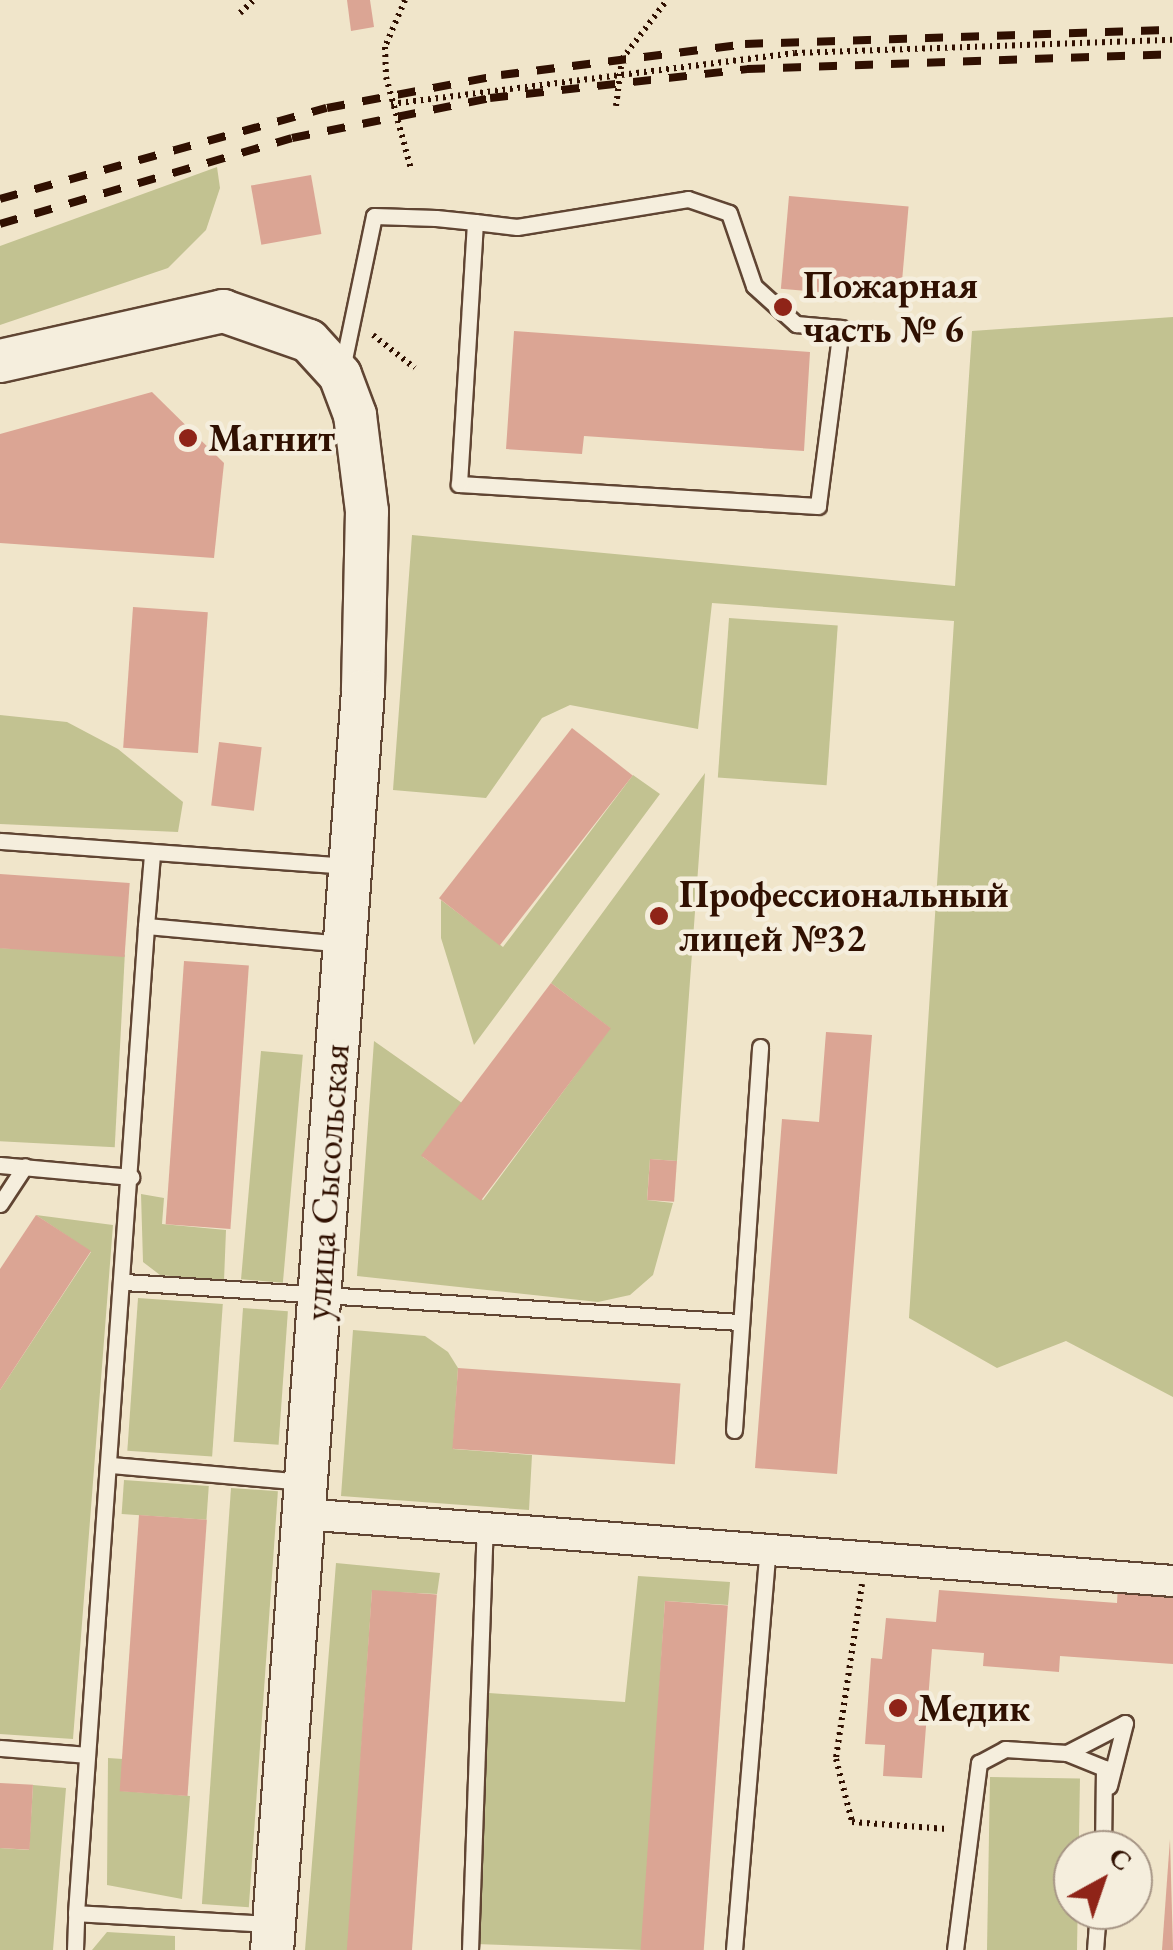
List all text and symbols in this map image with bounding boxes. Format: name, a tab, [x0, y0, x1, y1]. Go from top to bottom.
place label: Пожарная часть № 6	[803, 262, 978, 352]
marker: Пожарная часть № 6	[772, 296, 794, 318]
place label: Магнит	[208, 415, 335, 461]
marker: Магнит	[177, 427, 199, 449]
place label: Профессиональный лицей №32	[679, 871, 1009, 961]
marker: Профессиональный лицей №32	[648, 905, 670, 927]
street label: улица Сысольская	[294, 1042, 358, 1322]
place label: Медик	[918, 1685, 1030, 1731]
marker: Медик	[887, 1697, 909, 1719]
north arrow	[1053, 1830, 1153, 1930]
text: С	[1102, 1838, 1140, 1879]

